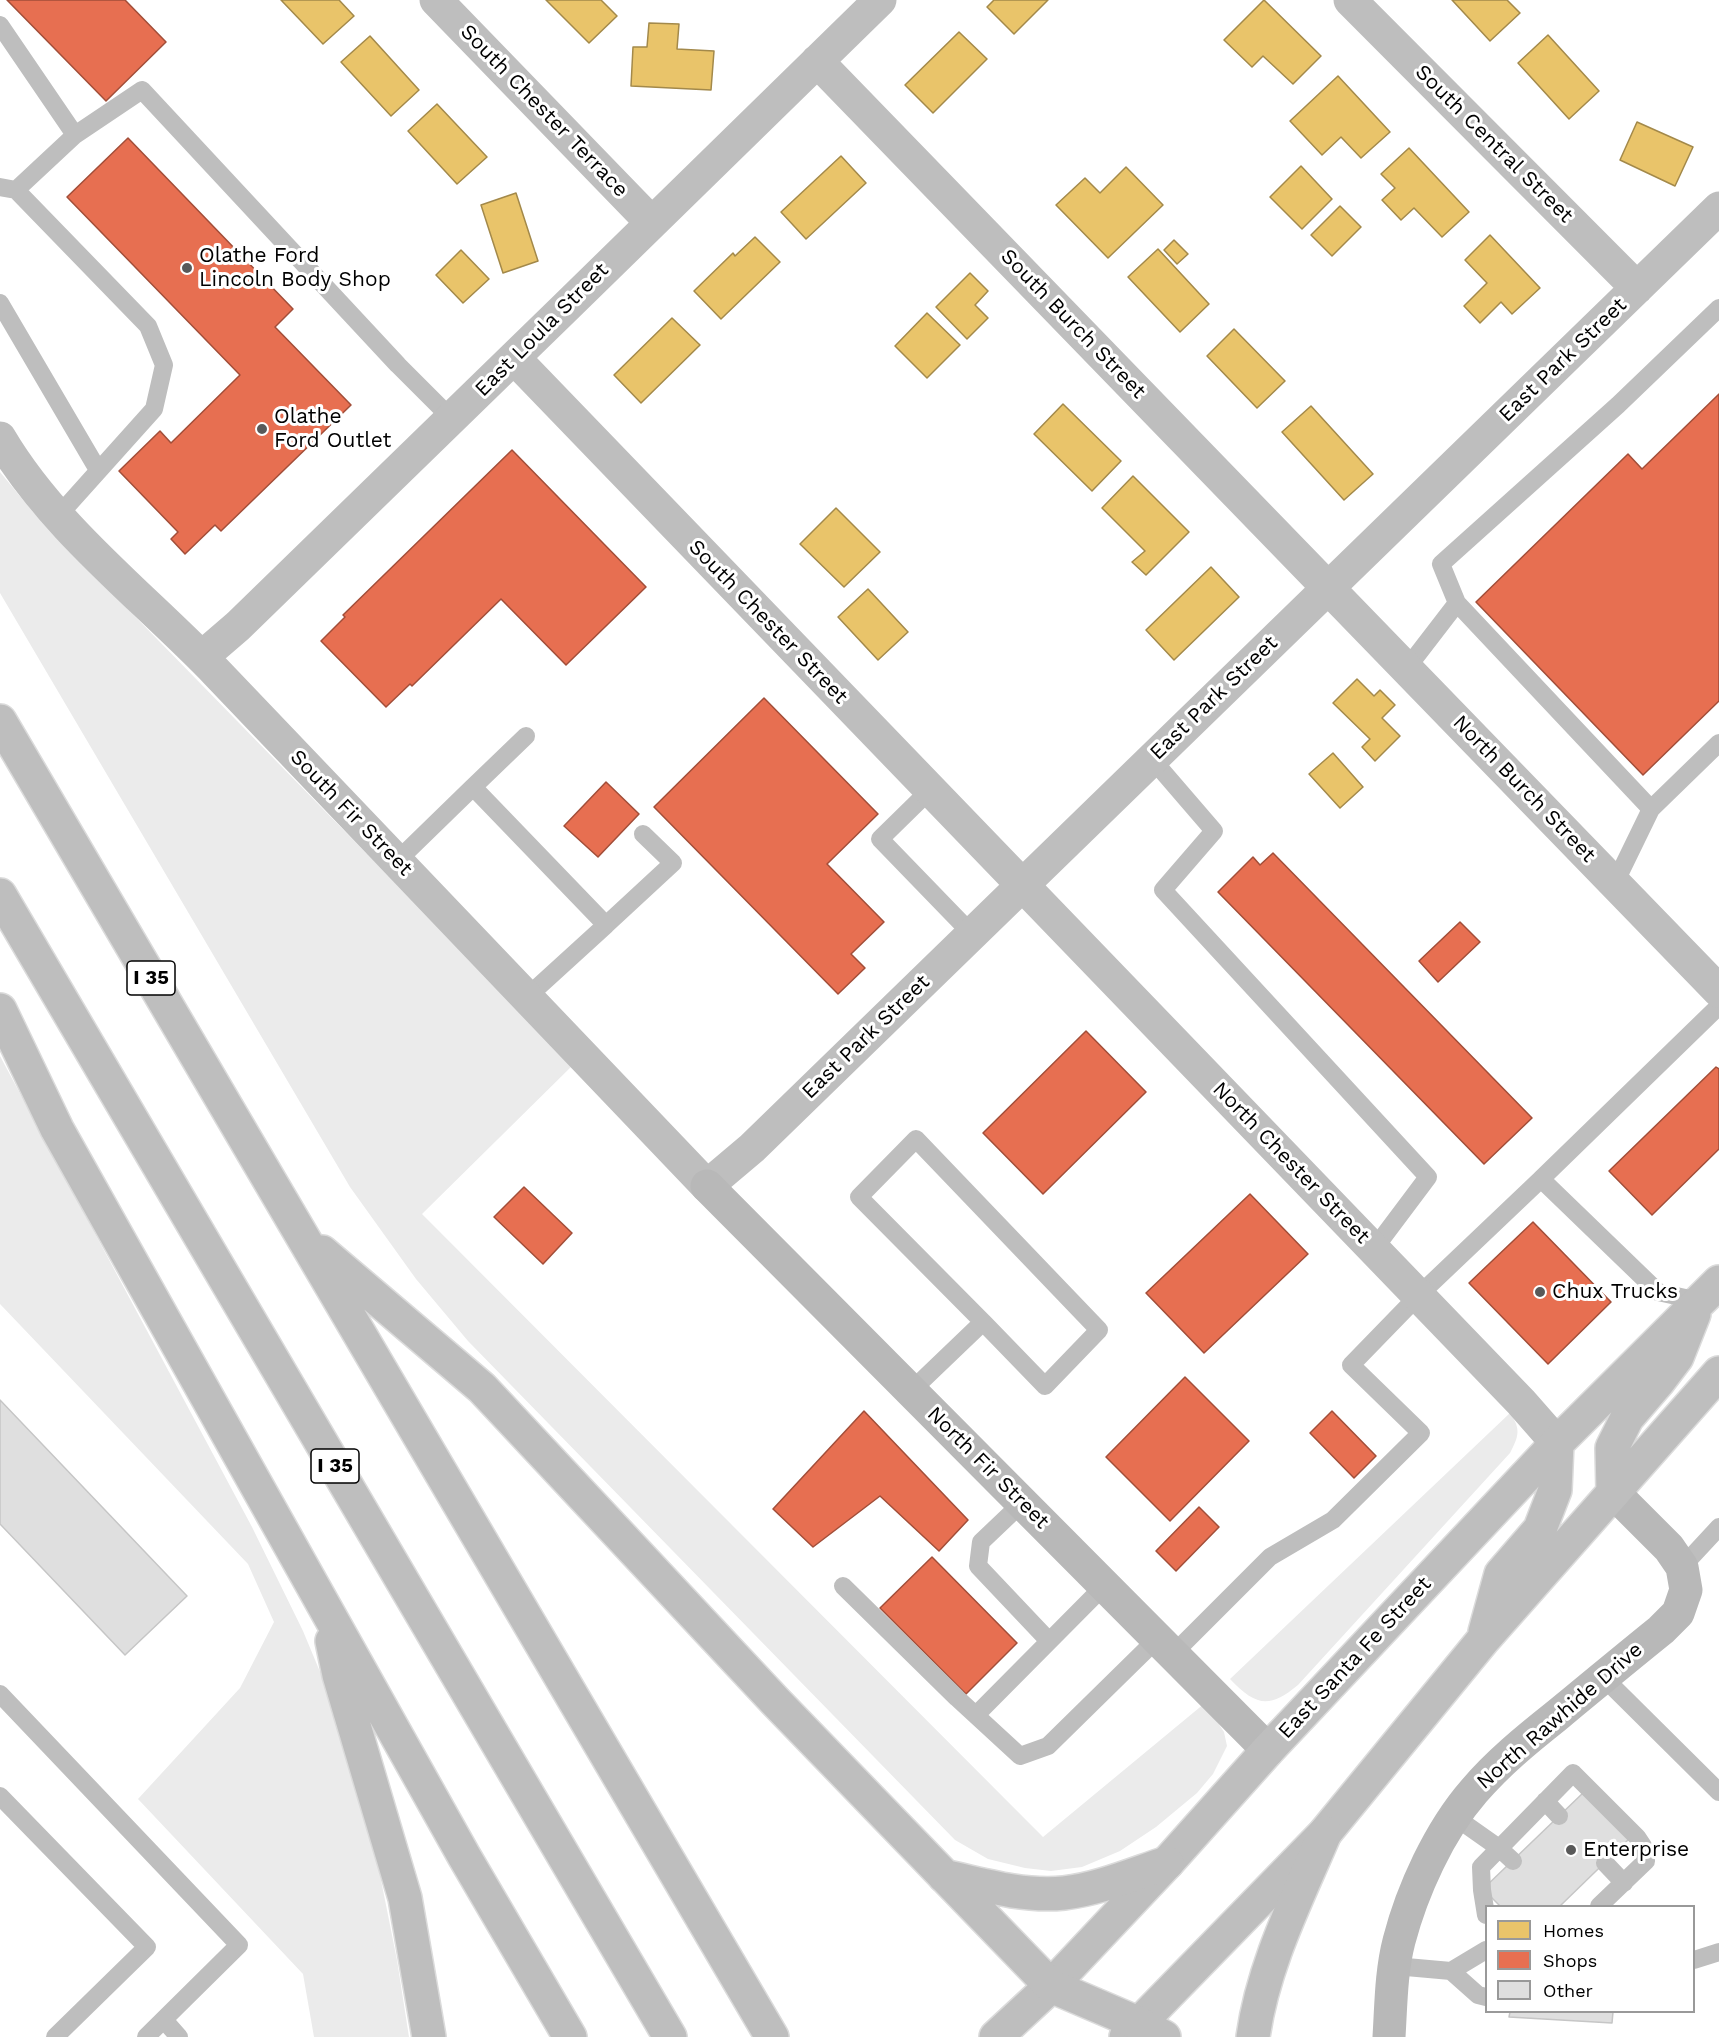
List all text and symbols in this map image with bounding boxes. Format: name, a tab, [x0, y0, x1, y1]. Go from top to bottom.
street label: South Chester Terrace	[455, 19, 633, 203]
street label: South Central Street	[1410, 60, 1578, 228]
place label: Olathe Ford Lincoln Body Shop	[199, 243, 391, 293]
street label: South Burch Street	[995, 244, 1151, 404]
street label: East Loula Street	[470, 258, 614, 402]
marker: Olathe Ford Lincoln Body Shop	[180, 261, 194, 275]
street label: East Park Street	[1494, 293, 1632, 427]
place label: Olathe Ford Outlet	[274, 404, 391, 454]
marker: Olathe Ford Outlet	[255, 422, 269, 436]
street label: South Chester Street	[683, 535, 853, 709]
street label: East Park Street	[1145, 631, 1283, 765]
street label: North Burch Street	[1447, 710, 1601, 868]
street label: South Fir Street	[285, 745, 417, 881]
road number: I 35	[127, 961, 175, 995]
street label: East Park Street	[797, 970, 935, 1104]
street label: North Chester Street	[1207, 1077, 1375, 1249]
place label: Chux Trucks	[1552, 1279, 1678, 1305]
marker: Chux Trucks	[1533, 1285, 1547, 1299]
street label: North Fir Street	[922, 1402, 1054, 1534]
road number: I 35	[311, 1449, 359, 1483]
street label: East Santa Fe Street	[1273, 1572, 1437, 1744]
street label: North Rawhide Drive	[1472, 1637, 1648, 1795]
place label: Enterprise	[1583, 1837, 1689, 1863]
marker: Enterprise	[1564, 1843, 1578, 1857]
legend	[1485, 1905, 1695, 2013]
text: Homes	[1543, 1920, 1604, 1941]
text: Shops	[1543, 1950, 1597, 1971]
text: Other	[1543, 1980, 1593, 2001]

